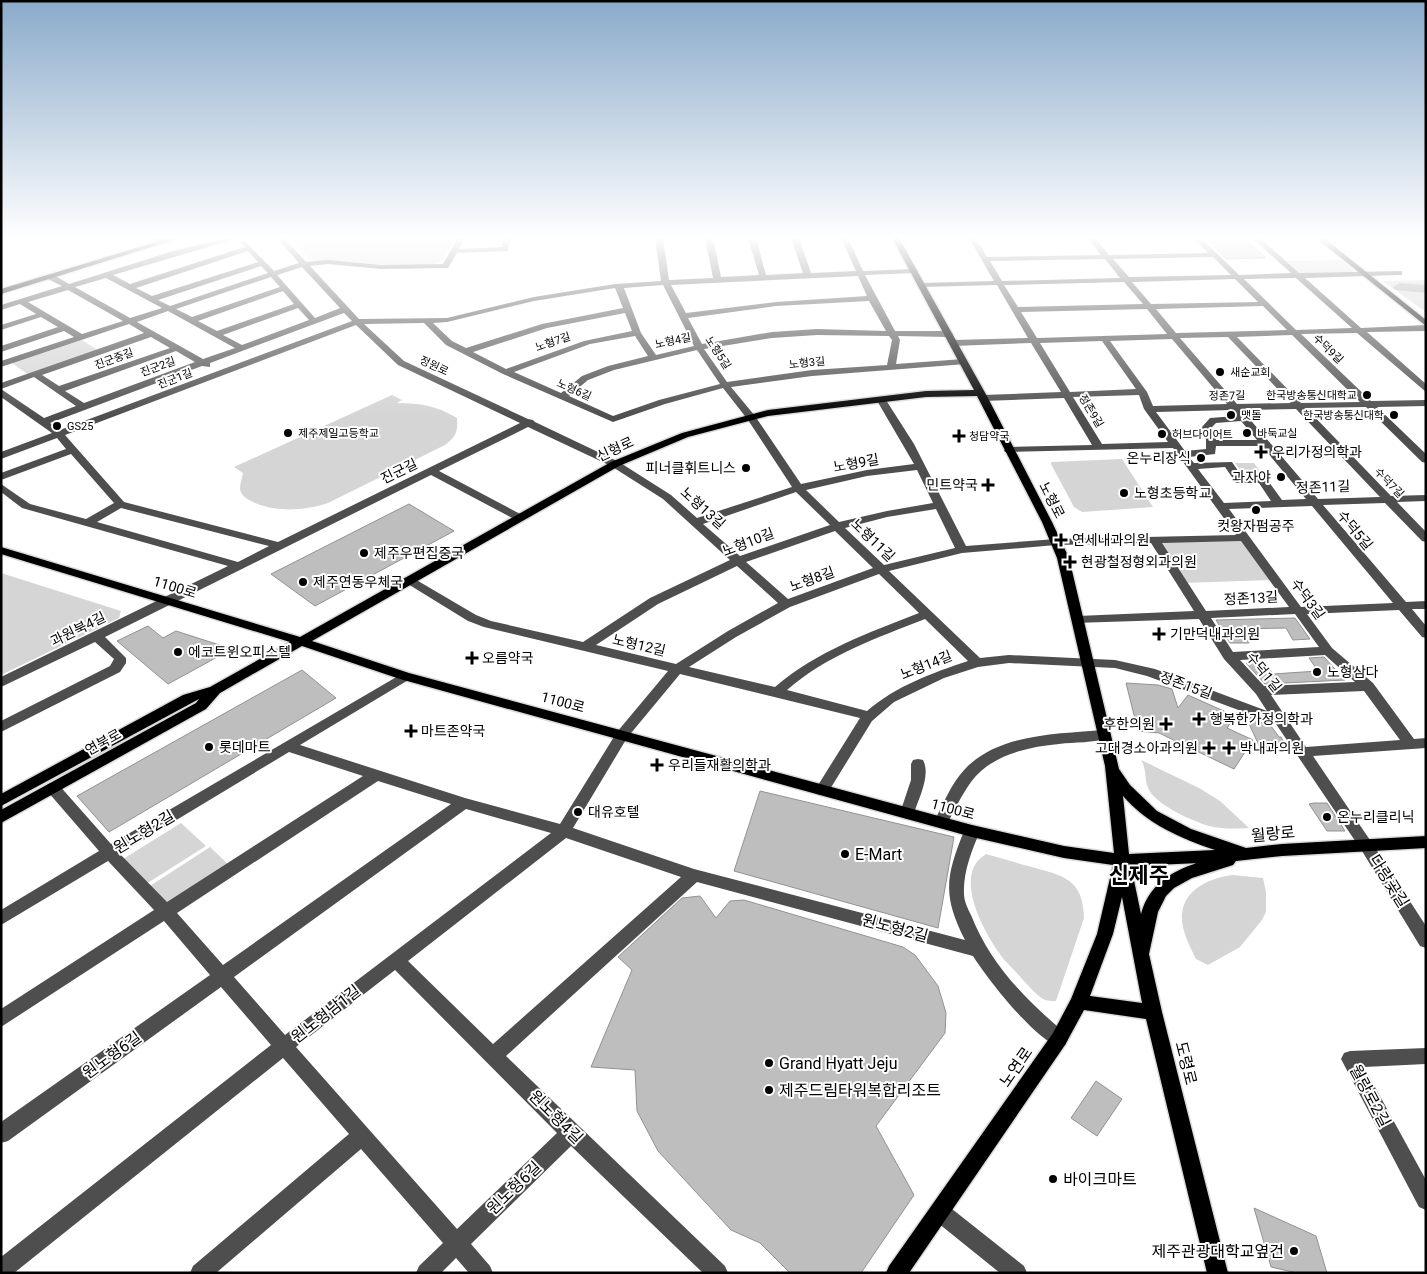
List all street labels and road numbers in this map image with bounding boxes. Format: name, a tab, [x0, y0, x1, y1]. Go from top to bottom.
street label: 노형7길	[534, 330, 572, 354]
street label: 노형4길	[654, 331, 692, 351]
street label: 수덕9길	[1310, 332, 1346, 366]
street label: 노형5길	[703, 334, 733, 372]
street label: 진군중길	[93, 346, 135, 372]
street label: 정원로	[417, 354, 451, 378]
street label: 진군2길	[139, 355, 177, 379]
street label: 노형3길	[788, 355, 826, 371]
street label: 진군1길	[156, 366, 194, 392]
street label: 노형6길	[555, 377, 593, 403]
street label: 정존7길	[1209, 389, 1245, 403]
street label: 정존9길	[1076, 392, 1106, 430]
street label: 신형로	[594, 434, 636, 464]
street label: 노형9길	[832, 451, 880, 475]
street label: 진군길	[378, 455, 420, 487]
street label: 수덕7길	[1372, 465, 1406, 501]
street label: 정존11길	[1296, 478, 1350, 496]
street label: 노형로	[1036, 479, 1068, 521]
street label: 노형13길	[677, 484, 729, 532]
street label: 수덕5길	[1334, 507, 1376, 553]
street label: 노형11길	[848, 515, 898, 565]
street label: 노형10길	[720, 525, 776, 559]
street label: 노형8길	[787, 564, 837, 594]
street label: 1100로	[151, 573, 199, 601]
street label: 수덕3길	[1288, 575, 1328, 623]
street label: 정존13길	[1223, 589, 1279, 607]
street label: 과원북4길	[48, 609, 108, 649]
street label: 노형12길	[611, 631, 667, 659]
street label: 노형14길	[898, 647, 954, 683]
street label: 수덕1길	[1243, 649, 1285, 695]
street label: 정존15길	[1158, 668, 1214, 702]
street label: 1100로	[540, 689, 587, 715]
street label: 연북로	[82, 726, 124, 758]
street label: 1100로	[930, 796, 977, 822]
street label: 원노형2길	[110, 806, 178, 858]
street label: 월랑로	[1250, 823, 1296, 845]
street label: 다랑곶길	[1365, 851, 1413, 911]
street label: 원노형2길	[860, 910, 930, 946]
street label: 원노형남1길	[288, 981, 364, 1047]
street label: 원노형6길	[79, 1027, 145, 1083]
street label: 도령로	[1171, 1039, 1201, 1087]
street label: 노연로	[996, 1043, 1037, 1091]
street label: 월랑로2길	[1346, 1062, 1394, 1130]
street label: 원노형4길	[525, 1086, 587, 1148]
street label: 원노형6길	[483, 1158, 545, 1218]

